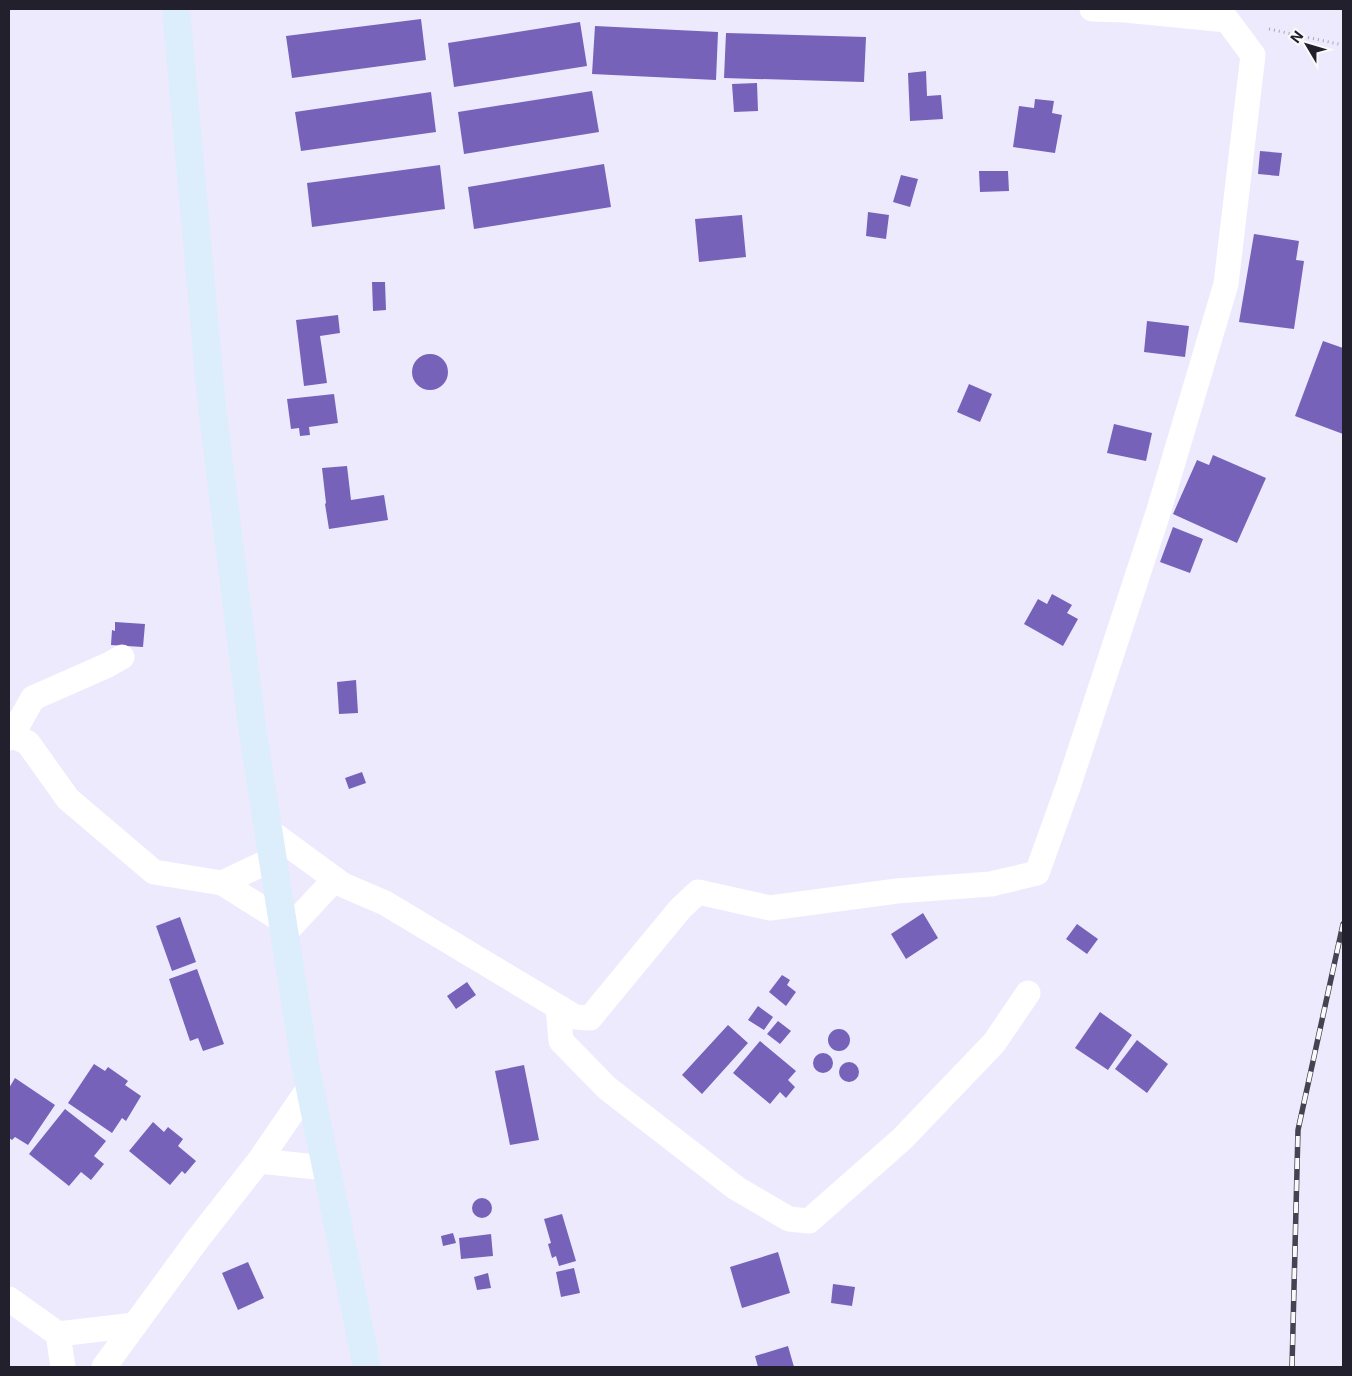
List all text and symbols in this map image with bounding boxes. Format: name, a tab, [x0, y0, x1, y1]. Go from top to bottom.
north arrow	[1282, 20, 1332, 70]
text: N	[1286, 27, 1306, 46]

